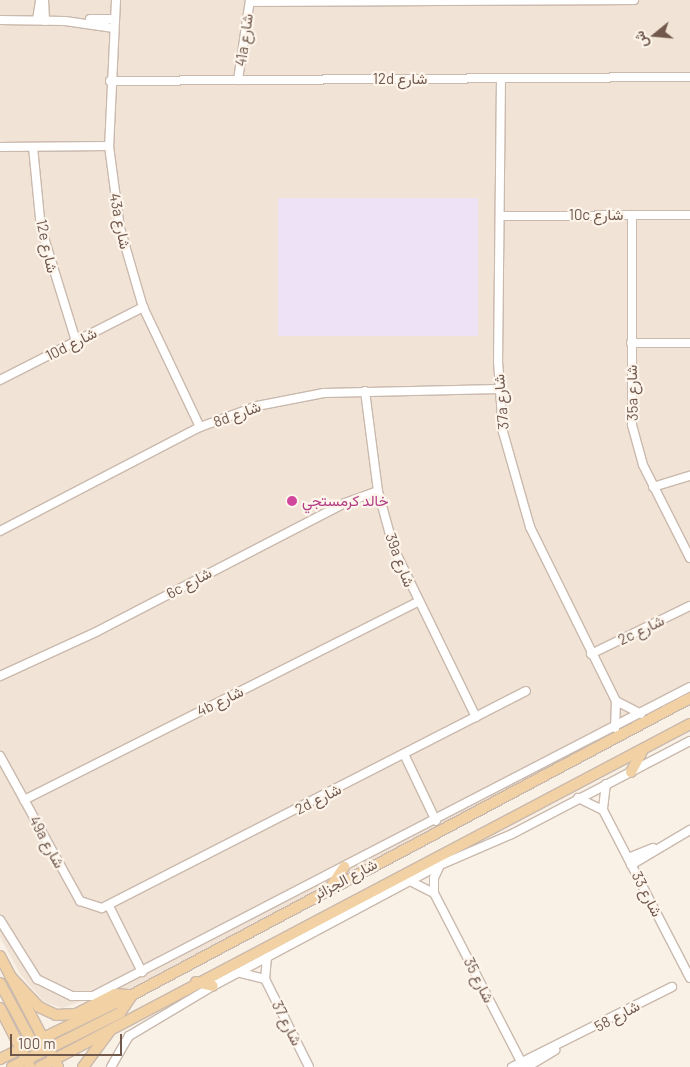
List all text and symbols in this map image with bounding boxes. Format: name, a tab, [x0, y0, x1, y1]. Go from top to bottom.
north arrow	[630, 10, 680, 60]
street label: 41a شارع	[231, 13, 257, 67]
text: ش	[630, 29, 651, 50]
street label: 12d شارع	[373, 70, 427, 88]
street label: 43a شارع	[106, 191, 134, 251]
street label: 10c شارع	[569, 206, 623, 224]
street label: 12e شارع	[33, 217, 61, 275]
street label: 10d شارع	[42, 323, 100, 365]
street label: 35a شارع	[623, 365, 641, 421]
street label: 37a شارع	[490, 373, 512, 431]
street label: 8d شارع	[211, 397, 263, 431]
place label: خالد كرمستجي	[302, 492, 389, 510]
marker: خالد كرمستجي	[286, 495, 298, 507]
street label: 39a شارع	[381, 530, 419, 590]
street label: 6c شارع	[163, 564, 215, 602]
street label: 2c شارع	[615, 611, 667, 649]
street label: 4b شارع	[194, 682, 246, 720]
street label: 2d شارع	[292, 780, 344, 818]
street label: 49a شارع	[25, 813, 69, 871]
street label: شارع الجزائر	[310, 855, 380, 903]
street label: شارع 33	[628, 868, 666, 920]
street label: شارع 35	[460, 954, 498, 1006]
street label: شارع 58	[591, 997, 643, 1035]
street label: شارع 37	[268, 998, 306, 1048]
scale bar	[12, 1024, 125, 1056]
text: 100 m	[18, 1034, 56, 1052]

